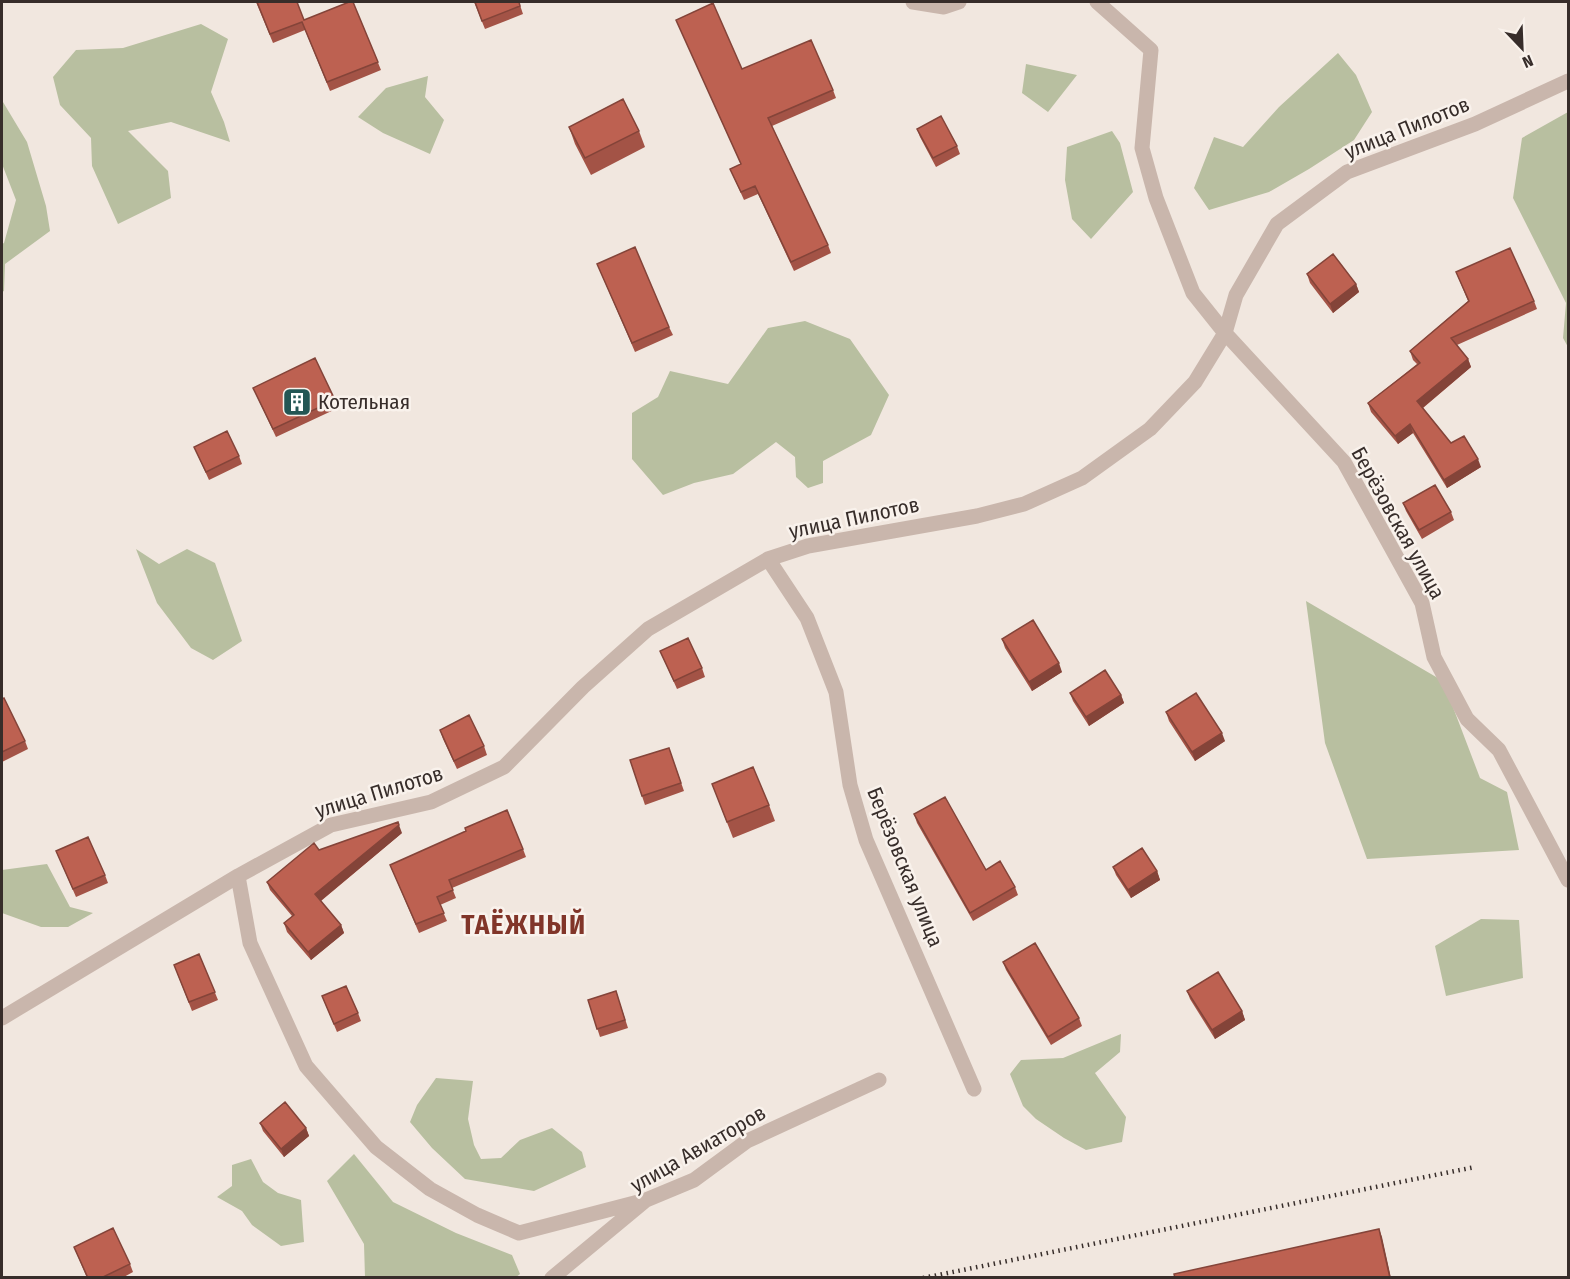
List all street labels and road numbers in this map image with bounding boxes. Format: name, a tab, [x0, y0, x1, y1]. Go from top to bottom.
street label: улица Пилотов	[1341, 91, 1473, 165]
street label: Берёзовская улица	[1345, 442, 1451, 604]
street label: улица Пилотов	[787, 492, 921, 544]
street label: улица Пилотов	[312, 760, 446, 824]
street label: Берёзовская улица	[861, 783, 949, 951]
street label: улица Авиаторов	[626, 1100, 770, 1198]

